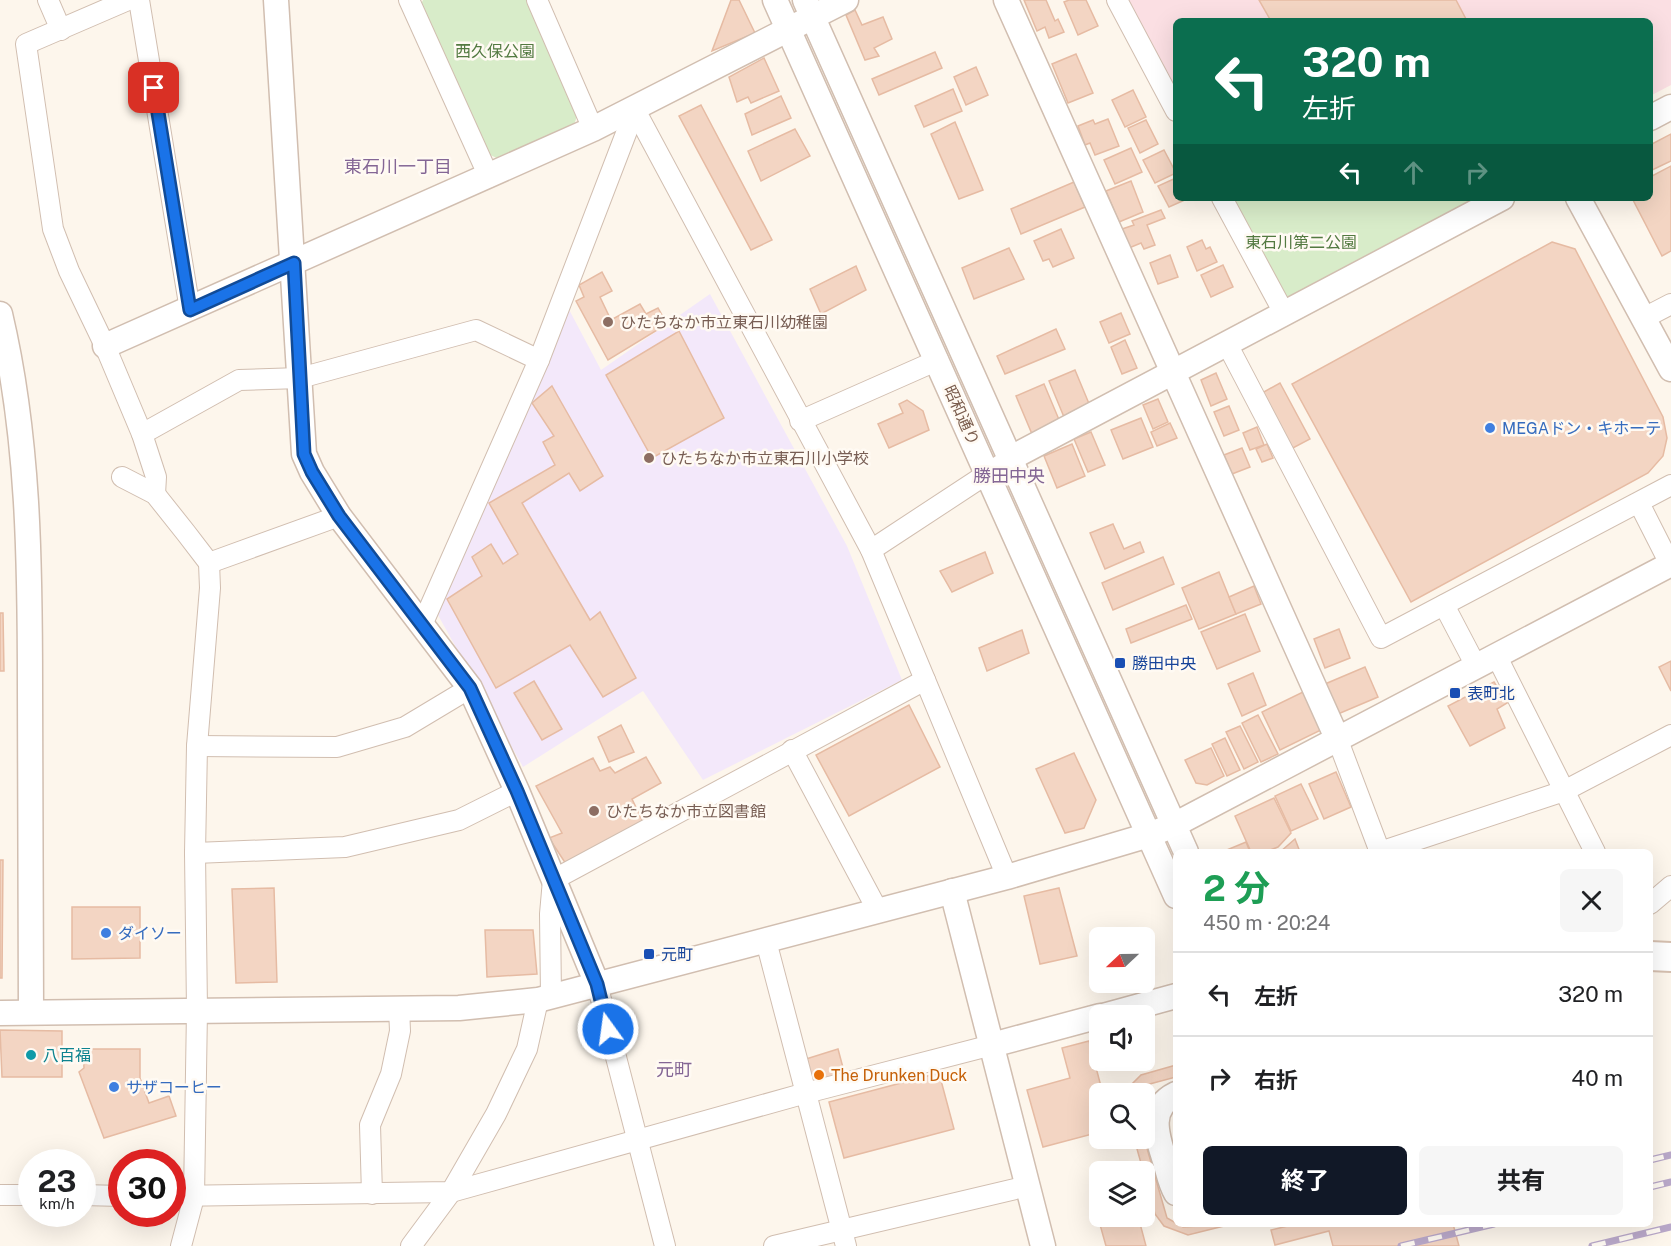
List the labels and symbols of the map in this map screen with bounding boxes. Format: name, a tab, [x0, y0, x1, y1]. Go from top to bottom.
park label: 西久保公園	[455, 42, 535, 61]
pin	[128, 62, 179, 113]
district label: 東石川一丁目	[344, 156, 452, 177]
park label: 東石川第二公園	[1245, 233, 1357, 252]
place label: ひたちなか市立東石川幼稚園	[620, 313, 828, 332]
marker: ひたちなか市立東石川幼稚園	[601, 315, 615, 329]
street label: 昭和通り	[940, 382, 983, 448]
place label: MEGAドン・キホーテ	[1502, 419, 1661, 438]
marker: MEGAドン・キホーテ	[1483, 421, 1497, 435]
place label: ひたちなか市立東石川小学校	[661, 449, 869, 468]
marker: ひたちなか市立東石川小学校	[642, 451, 656, 465]
district label: 勝田中央	[973, 465, 1045, 486]
place label: 勝田中央	[1132, 654, 1196, 673]
marker: 勝田中央	[1113, 656, 1127, 670]
place label: 表町北	[1467, 684, 1515, 703]
marker: 表町北	[1448, 686, 1462, 700]
place label: ひたちなか市立図書館	[606, 802, 766, 821]
marker: ひたちなか市立図書館	[587, 804, 601, 818]
place label: ダイソー	[118, 924, 182, 943]
marker: ダイソー	[99, 926, 113, 940]
north arrow	[1089, 927, 1155, 993]
place label: 元町	[661, 945, 693, 964]
marker: 元町	[642, 947, 656, 961]
position arrow	[576, 997, 640, 1061]
place label: 八百福	[43, 1046, 91, 1065]
marker: 八百福	[24, 1048, 38, 1062]
district label: 元町	[656, 1059, 692, 1080]
place label: The Drunken Duck	[831, 1066, 967, 1085]
marker: The Drunken Duck	[812, 1068, 826, 1082]
place label: サザコーヒー	[126, 1078, 222, 1097]
marker: サザコーヒー	[107, 1080, 121, 1094]
speed limit sign: 30	[108, 1149, 186, 1227]

